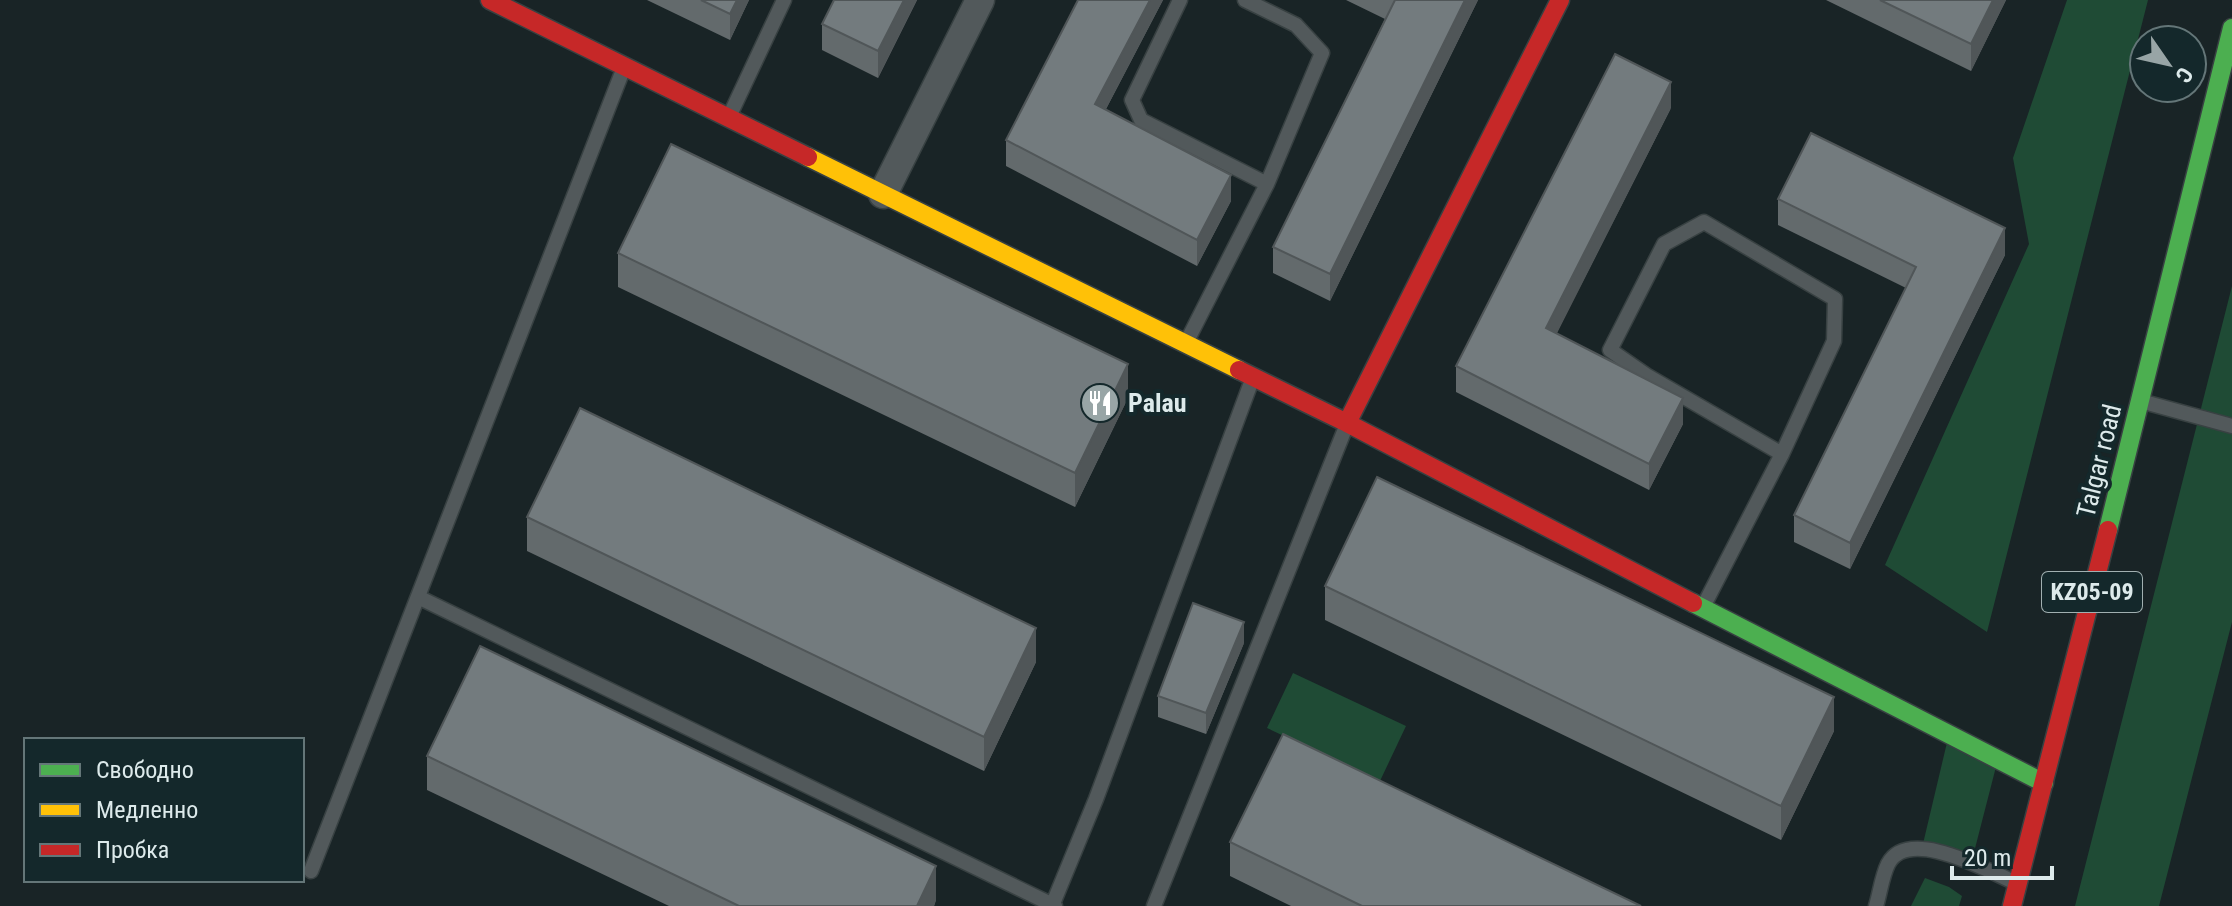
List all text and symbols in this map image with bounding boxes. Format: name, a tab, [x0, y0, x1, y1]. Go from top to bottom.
north arrow	[2128, 24, 2208, 104]
text: С	[2170, 63, 2198, 87]
restaurant icon: Palau	[1079, 382, 1121, 424]
place label: Palau	[1128, 388, 1186, 418]
street label: Talgar road	[2070, 401, 2128, 521]
road number: KZ05-09	[2042, 572, 2142, 612]
legend	[24, 738, 304, 882]
text: Свободно	[96, 756, 194, 784]
text: Медленно	[96, 796, 198, 824]
scale bar	[1952, 830, 2052, 880]
text: Пробка	[96, 836, 169, 864]
text: 20 m	[1964, 844, 2011, 872]

